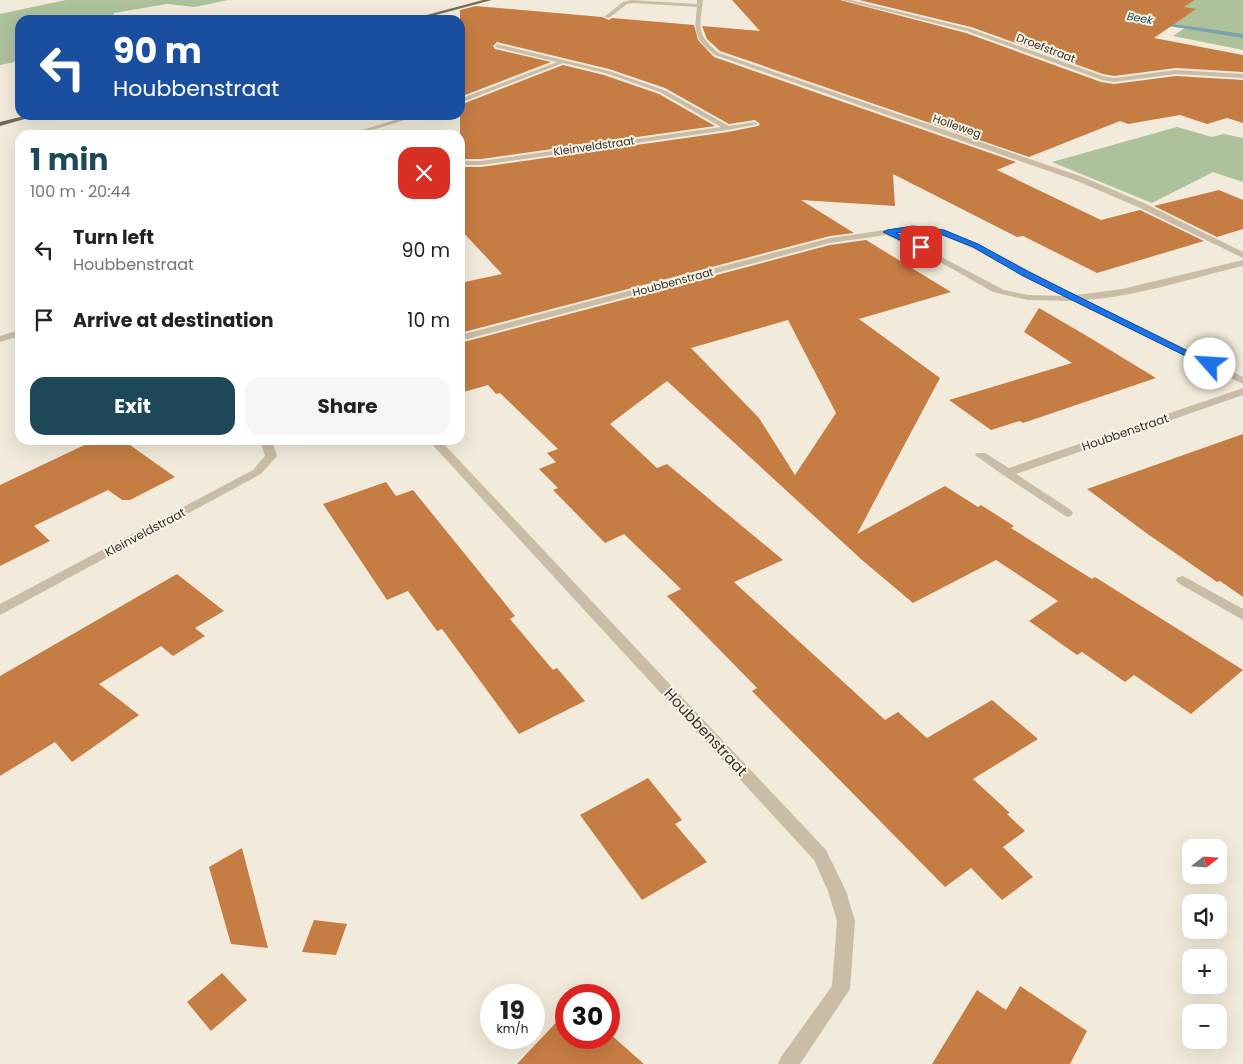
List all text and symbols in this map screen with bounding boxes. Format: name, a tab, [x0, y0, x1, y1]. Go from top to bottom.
water label: Beek	[1126, 8, 1156, 28]
text: 90 m	[113, 26, 202, 75]
street label: Droefstraat	[1014, 29, 1078, 67]
icon: left	[30, 35, 95, 100]
text: Houbbenstraat	[113, 73, 279, 104]
street label: Holleweg	[931, 110, 983, 142]
street label: Kleinveldstraat	[552, 132, 636, 160]
text: 1 min	[30, 138, 108, 181]
button: close	[398, 147, 450, 199]
text: 100 m · 20:44	[30, 180, 131, 203]
text: Turn left	[73, 224, 154, 251]
pin	[900, 226, 942, 268]
icon: arrive	[907, 233, 935, 261]
icon: left	[30, 236, 58, 264]
text: 90 m	[401, 237, 450, 264]
text: Houbbenstraat	[73, 253, 194, 276]
street label: Houbbenstraat	[631, 264, 715, 300]
icon: arrive	[30, 306, 58, 334]
text: Arrive at destination	[73, 307, 274, 334]
text: 10 m	[407, 307, 450, 334]
position arrow	[1183, 337, 1235, 389]
button: Exit	[30, 377, 235, 435]
button: Share	[245, 377, 450, 435]
street label: Houbbenstraat	[1079, 409, 1171, 455]
street label: Kleinveldstraat	[102, 504, 188, 560]
street label: Houbbenstraat	[660, 683, 752, 781]
north arrow	[1182, 839, 1228, 884]
map controls	[1182, 839, 1227, 1049]
button: sound	[1182, 894, 1227, 939]
button: +	[1182, 949, 1227, 994]
speed limit sign: 30	[555, 984, 620, 1049]
text: 19	[500, 993, 525, 1028]
button: −	[1182, 1004, 1227, 1049]
text: km/h	[497, 1020, 528, 1037]

